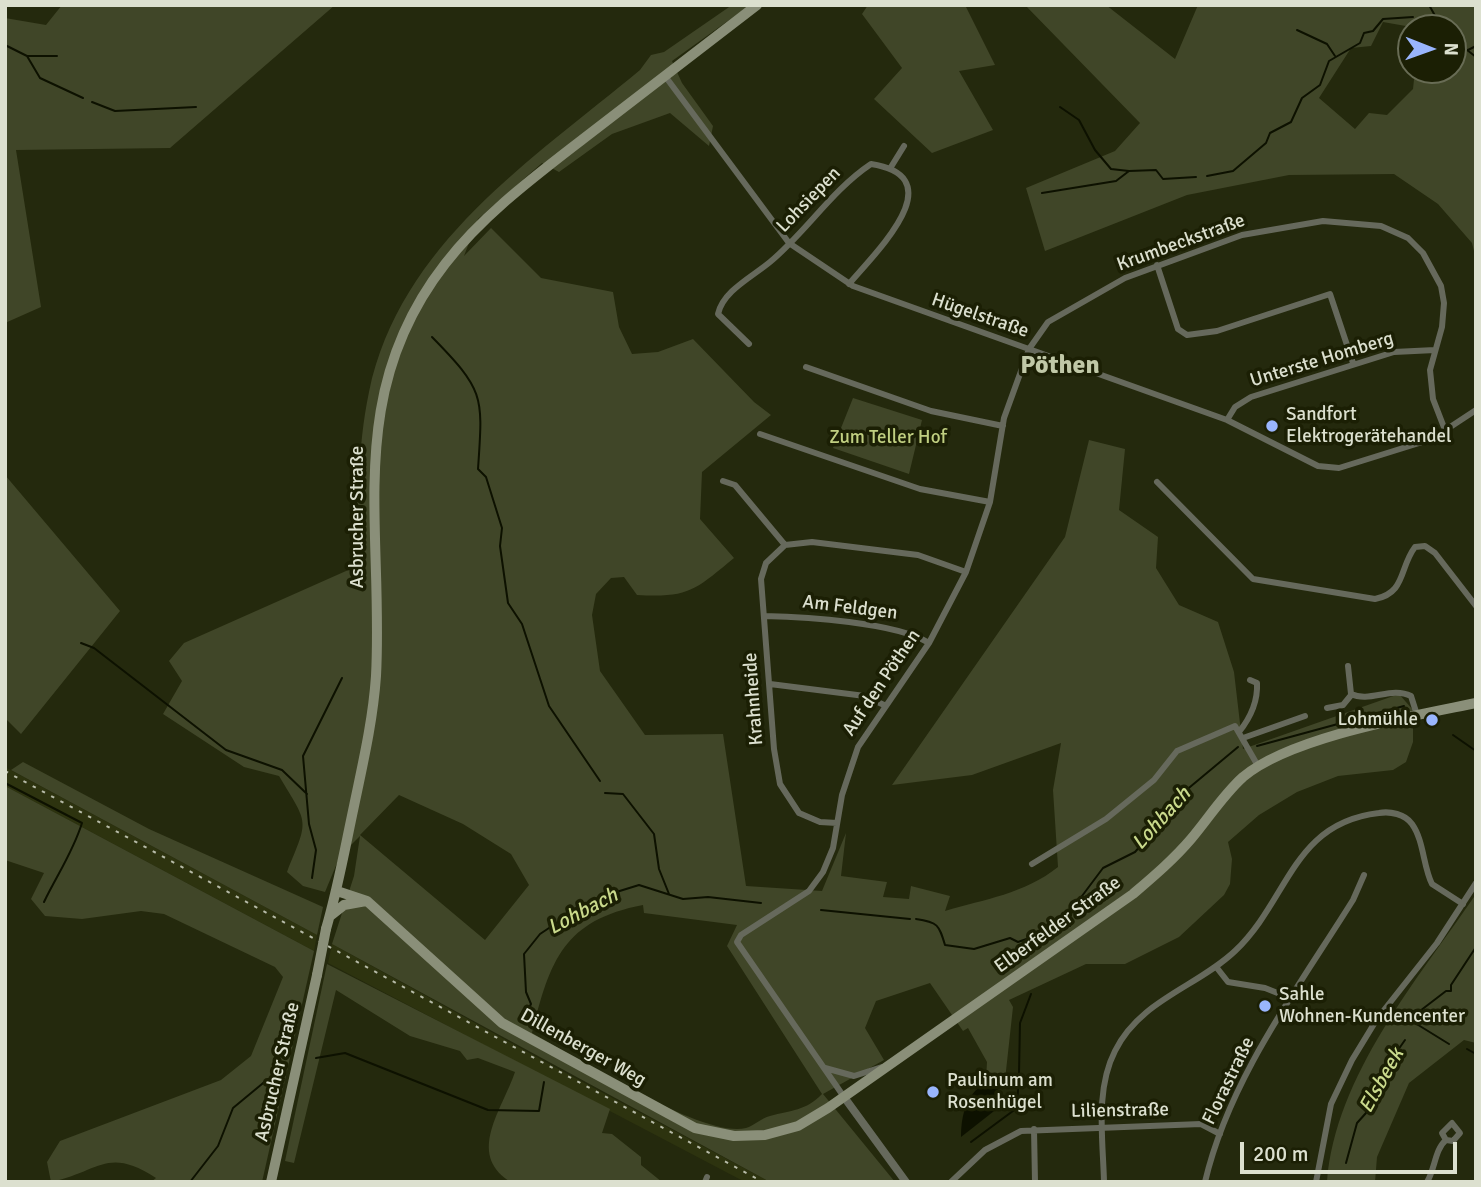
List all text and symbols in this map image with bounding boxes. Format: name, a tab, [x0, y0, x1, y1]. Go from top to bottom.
north arrow	[1397, 14, 1467, 84]
text: N	[1439, 43, 1463, 56]
street label: Lohsiepen	[772, 162, 846, 238]
street label: Krumbeckstraße	[1114, 209, 1248, 277]
street label: Hügelstraße	[928, 289, 1032, 343]
street label: Unterste Homberg	[1248, 327, 1396, 393]
district label: Pöthen	[1020, 350, 1100, 382]
place label: Sandfort Elektrogerätehandel	[1286, 404, 1452, 448]
marker: Sandfort Elektrogerätehandel	[1264, 418, 1280, 434]
park label: Zum Teller Hof	[829, 427, 947, 449]
street label: Asbrucher Straße	[347, 446, 369, 588]
street label: Am Feldgen	[801, 591, 899, 625]
street label: Auf den Pöthen	[838, 626, 926, 740]
street label: Krahnheide	[739, 652, 769, 746]
place label: Lohmühle	[1338, 709, 1418, 731]
marker: Lohmühle	[1424, 712, 1440, 728]
water label: Lohbach	[1127, 782, 1197, 856]
street label: Elberfelder Straße	[990, 872, 1126, 978]
water label: Lohbach	[544, 883, 622, 941]
place label: Sahle Wohnen-Kundencenter	[1279, 984, 1465, 1028]
marker: Sahle Wohnen-Kundencenter	[1257, 998, 1273, 1014]
street label: Asbrucher Straße	[251, 1000, 305, 1144]
street label: Dillenberger Weg	[516, 1004, 650, 1092]
street label: Florastraße	[1198, 1034, 1260, 1128]
water label: Elsbeek	[1354, 1044, 1410, 1118]
place label: Paulinum am Rosenhügel	[947, 1070, 1053, 1114]
marker: Paulinum am Rosenhügel	[925, 1084, 941, 1100]
street label: Lilienstraße	[1071, 1099, 1169, 1123]
scale bar	[1243, 1128, 1460, 1172]
text: 200 m	[1253, 1141, 1308, 1167]

